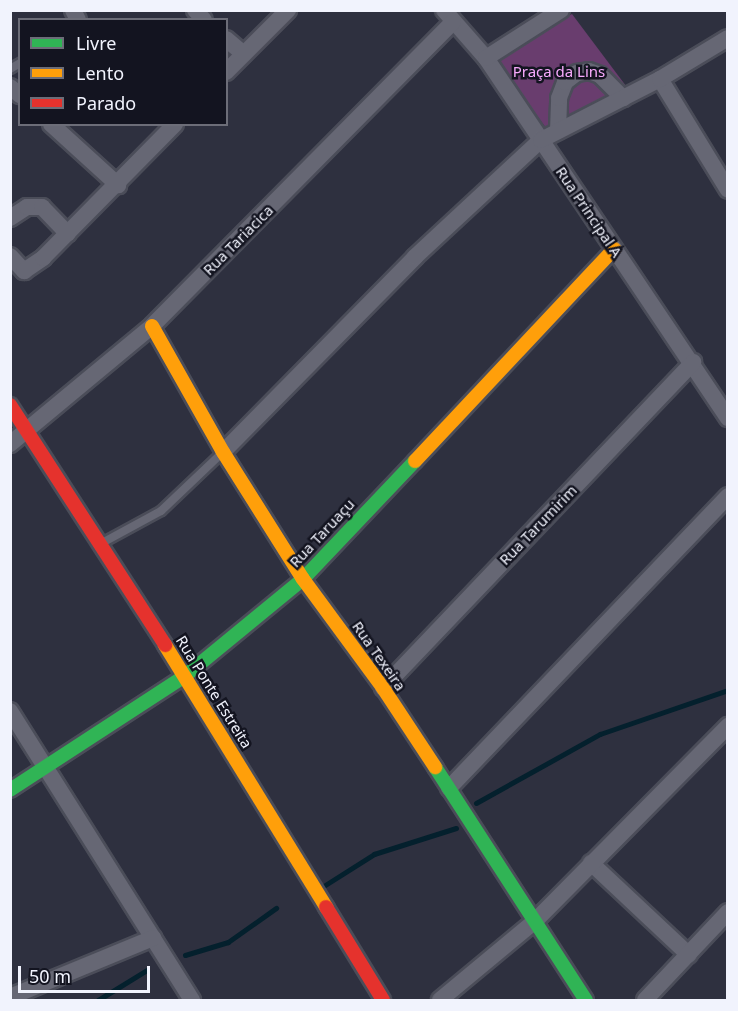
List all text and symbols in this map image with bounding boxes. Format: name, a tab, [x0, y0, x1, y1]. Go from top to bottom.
legend	[18, 18, 228, 126]
text: Livre	[76, 31, 116, 55]
text: Lento	[76, 61, 124, 85]
park label: Praça da Lins	[513, 63, 605, 81]
text: Parado	[76, 91, 136, 115]
street label: Rua Principal A	[552, 163, 626, 261]
street label: Rua Tariacica	[199, 201, 277, 279]
street label: Rua Tarumirim	[495, 481, 581, 569]
street label: Rua Taruaçu	[286, 495, 358, 571]
street label: Rua Texeira	[349, 618, 409, 694]
street label: Rua Ponte Estreita	[172, 632, 256, 752]
scale bar	[21, 954, 153, 992]
text: 50 m	[29, 964, 71, 988]

